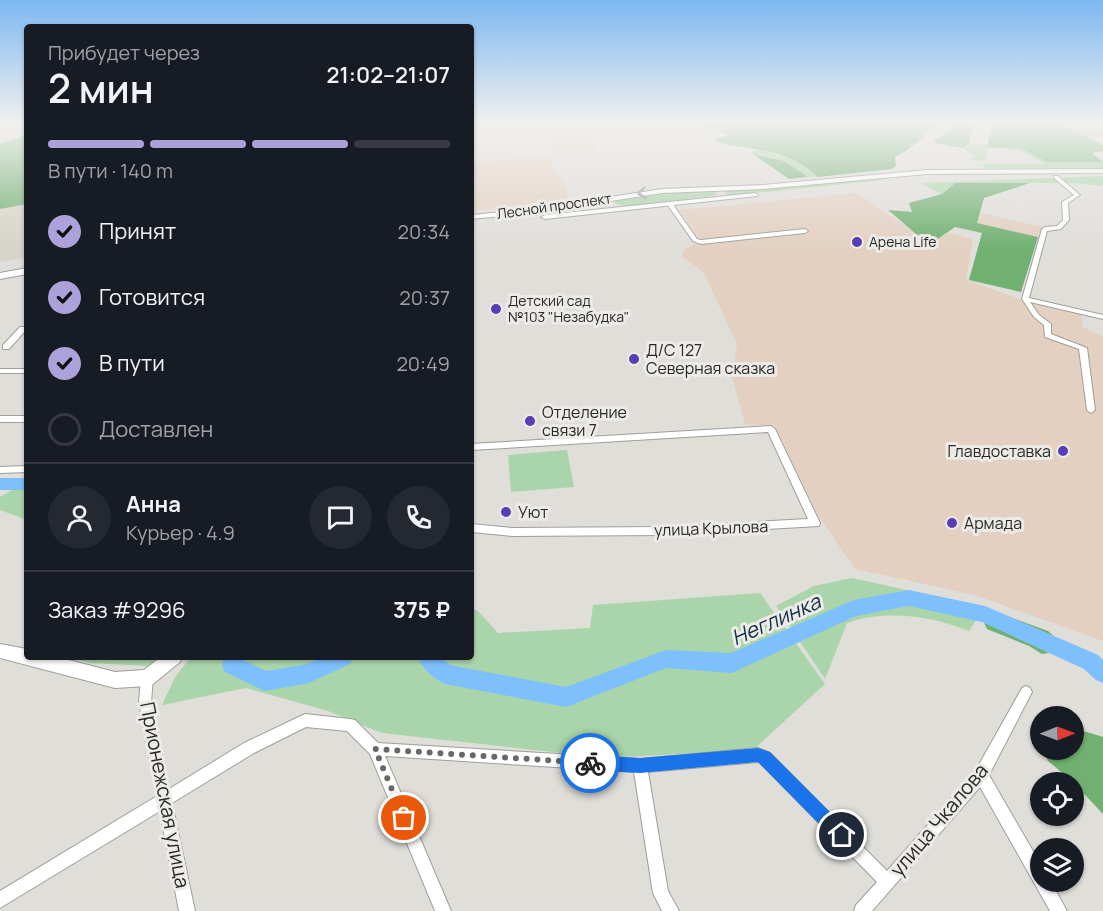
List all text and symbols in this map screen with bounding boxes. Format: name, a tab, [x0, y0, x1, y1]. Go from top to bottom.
text: Прибудет через	[48, 39, 200, 66]
text: 21:02–21:07	[327, 60, 450, 90]
text: 2 мин	[48, 61, 154, 115]
text: В пути · 140 m	[48, 157, 173, 184]
one-way arrow	[637, 187, 646, 199]
street label: Лесной проспект	[495, 188, 612, 223]
icon: check	[48, 215, 81, 248]
text: Принят	[99, 216, 176, 246]
text: 20:34	[398, 218, 450, 245]
place label: Арена Life	[869, 232, 936, 251]
marker: Арена Life	[850, 235, 864, 249]
icon: check	[48, 281, 81, 314]
text: Готовится	[99, 282, 205, 312]
text: 20:37	[399, 284, 450, 311]
place label: Детский сад №103 "Незабудка"	[508, 291, 629, 326]
marker: Детский сад №103 "Незабудка"	[489, 302, 503, 316]
place label: Д/С 127 Северная сказка	[646, 339, 775, 379]
icon: check	[48, 347, 81, 380]
text: В пути	[99, 348, 165, 378]
text: 20:49	[396, 350, 450, 377]
marker: Д/С 127 Северная сказка	[627, 352, 641, 366]
place label: Отделение связи 7	[542, 401, 627, 441]
text: Доставлен	[99, 414, 213, 444]
marker: Отделение связи 7	[523, 414, 537, 428]
place label: Главдоставка	[947, 440, 1051, 462]
marker: Главдоставка	[1056, 444, 1070, 458]
button: person	[48, 486, 111, 549]
button: chat	[309, 486, 372, 549]
button: phone	[387, 486, 450, 549]
text: Анна	[126, 489, 181, 519]
place label: Уют	[518, 501, 548, 523]
marker: Уют	[499, 505, 513, 519]
place label: Армада	[964, 512, 1022, 534]
street label: улица Крылова	[654, 515, 768, 541]
marker: Армада	[945, 516, 959, 530]
text: Курьер · 4.9	[126, 519, 235, 546]
water label: Неглинка	[727, 586, 826, 651]
text: Заказ #9296	[48, 595, 186, 625]
text: 375 ₽	[393, 595, 450, 625]
street label: Прионежская улица	[134, 699, 197, 890]
north arrow	[1030, 706, 1084, 760]
map controls	[1030, 706, 1084, 892]
courier	[560, 733, 620, 793]
icon: bike	[574, 747, 607, 780]
street label: улица Чкалова	[883, 758, 994, 882]
button: locate	[1030, 772, 1084, 826]
pin	[378, 792, 429, 843]
icon: bag	[387, 801, 420, 834]
pin	[816, 809, 867, 860]
icon: home	[825, 818, 858, 851]
button: layers	[1030, 838, 1084, 892]

